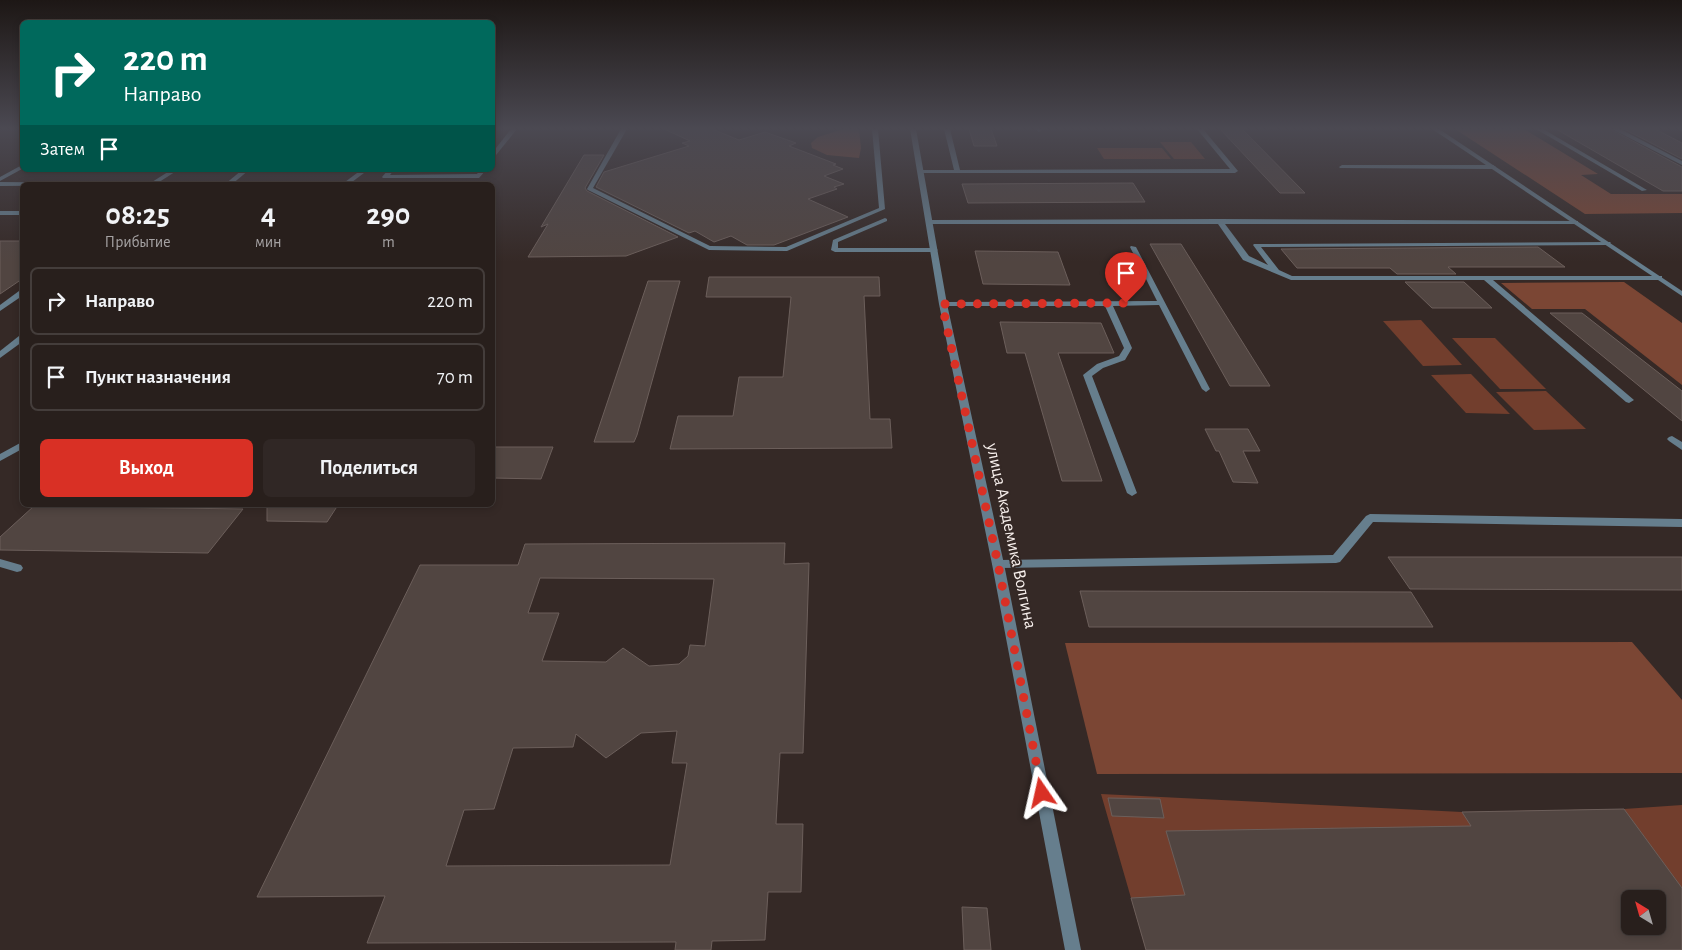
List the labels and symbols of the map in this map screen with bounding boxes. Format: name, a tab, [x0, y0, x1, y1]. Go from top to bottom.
pin	[1105, 252, 1147, 303]
street label: улица Академика Волгина	[982, 441, 1039, 630]
position arrow	[1015, 766, 1067, 818]
north arrow	[1621, 890, 1666, 935]

